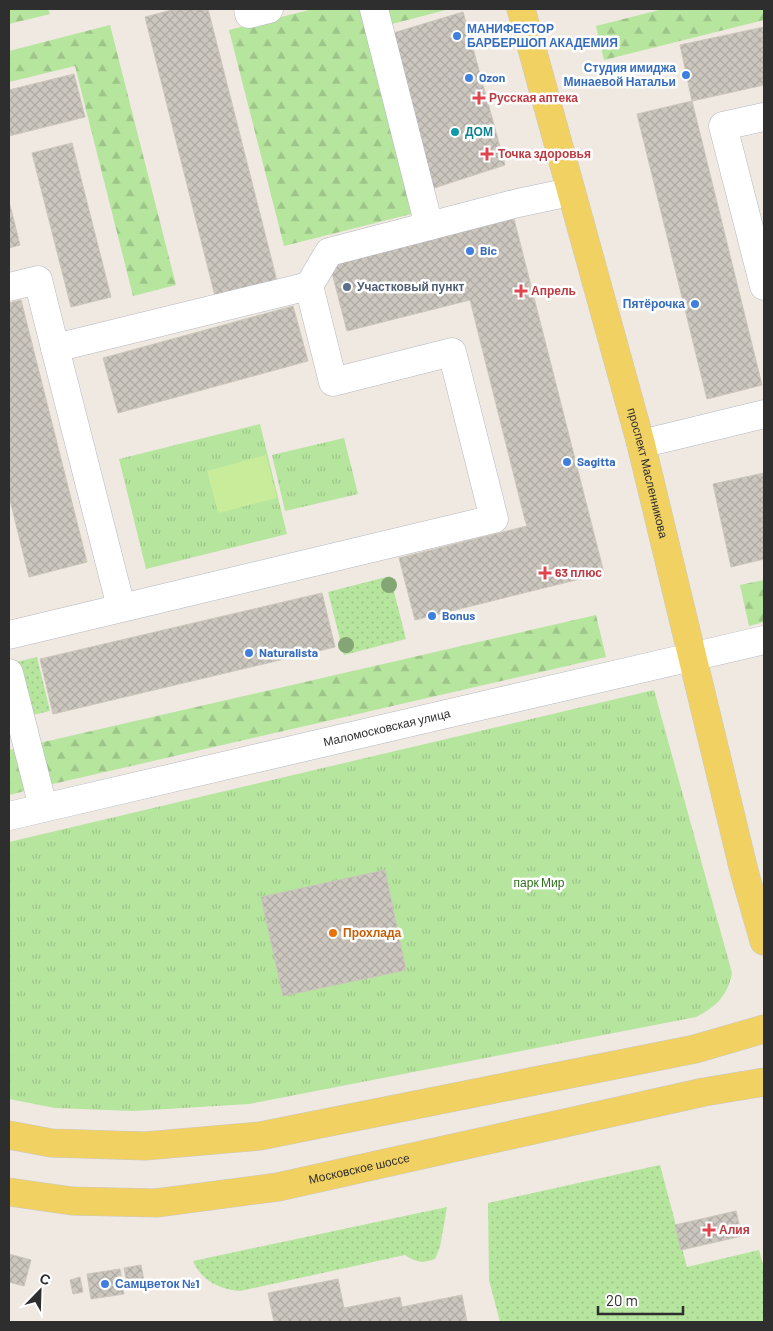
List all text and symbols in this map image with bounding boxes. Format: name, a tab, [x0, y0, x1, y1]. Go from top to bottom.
place label: МАНИФЕСТОР БАРБЕРШОП АКАДЕМИЯ	[467, 21, 618, 50]
marker: МАНИФЕСТОР БАРБЕРШОП АКАДЕМИЯ	[451, 30, 463, 42]
place label: Студия имиджа Минаевой Натальи	[563, 60, 676, 88]
marker: Студия имиджа Минаевой Натальи	[680, 69, 692, 81]
place label: Ozon	[479, 70, 505, 84]
marker: Ozon	[463, 72, 475, 84]
place label: Русская аптека	[489, 90, 578, 105]
marker: Русская аптека	[473, 92, 485, 104]
place label: ДОМ	[465, 124, 493, 139]
marker: ДОМ	[449, 126, 461, 138]
place label: Точка здоровья	[498, 146, 591, 161]
marker: Точка здоровья	[480, 147, 494, 161]
place label: Bic	[480, 243, 498, 257]
marker: Bic	[464, 245, 476, 257]
place label: Участковый пункт	[357, 279, 464, 294]
marker: Участковый пункт	[341, 281, 353, 293]
place label: Апрель	[531, 283, 576, 298]
marker: Апрель	[515, 285, 527, 297]
place label: Пятёрочка	[623, 296, 685, 311]
marker: Пятёрочка	[689, 298, 701, 310]
street label: проспект Масленникова	[625, 406, 672, 540]
place label: Sagitta	[577, 454, 616, 468]
marker: Sagitta	[561, 456, 573, 468]
place label: 63 плюс	[555, 565, 602, 579]
marker: 63 плюс	[539, 567, 551, 579]
place label: Bonus	[442, 608, 475, 622]
marker: Bonus	[426, 610, 438, 622]
place label: Naturalista	[259, 645, 318, 659]
marker: Naturalista	[243, 647, 255, 659]
street label: Маломосковская улица	[322, 705, 452, 749]
park label: парк Мир	[514, 875, 565, 890]
place label: Прохлада	[343, 925, 402, 940]
marker: Прохлада	[327, 927, 339, 939]
street label: Московское шоссе	[307, 1150, 411, 1186]
place label: Алия	[719, 1222, 750, 1236]
marker: Алия	[703, 1224, 715, 1236]
north arrow	[15, 1266, 65, 1316]
text: С	[37, 1269, 53, 1288]
place label: Самцветок №1	[115, 1276, 200, 1291]
marker: Самцветок №1	[99, 1278, 111, 1290]
scale bar	[598, 1284, 683, 1316]
text: 20 m	[606, 1291, 638, 1309]

